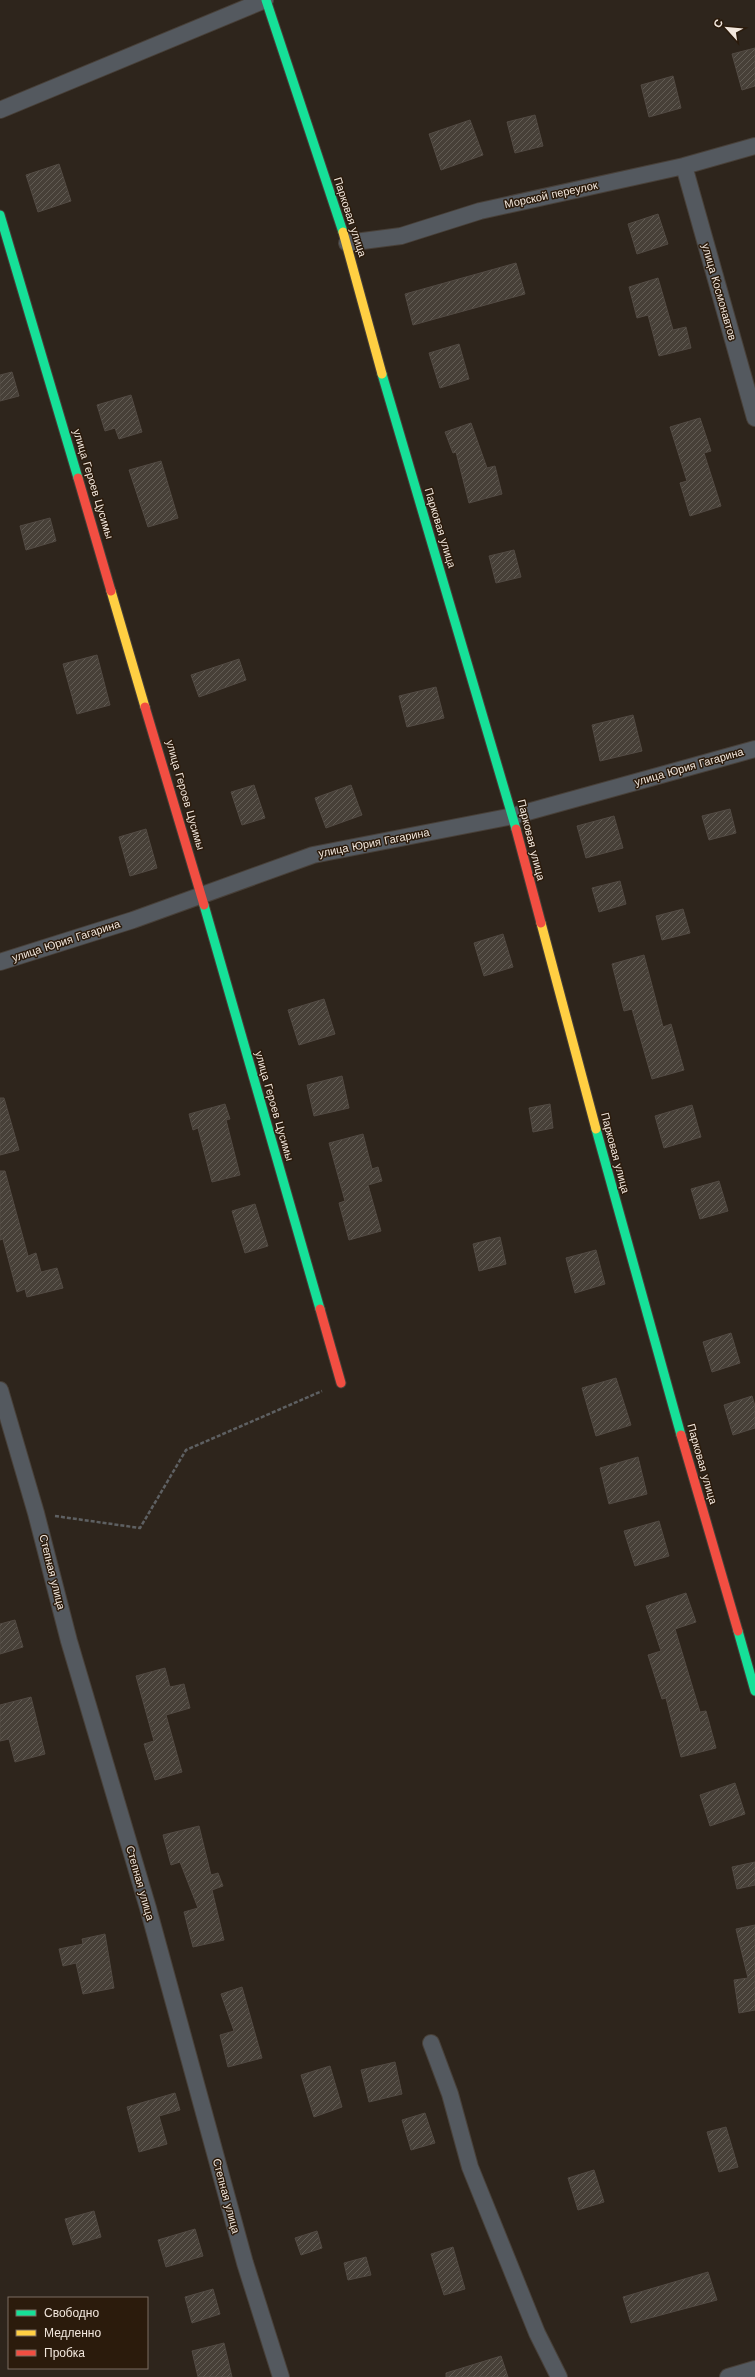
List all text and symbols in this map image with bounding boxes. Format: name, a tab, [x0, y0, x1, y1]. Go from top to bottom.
north arrow	[707, 8, 747, 48]
text: С	[711, 17, 726, 30]
street label: Парковая улица	[331, 176, 369, 259]
street label: Морской переулок	[503, 179, 599, 211]
street label: улица Космонавтов	[699, 242, 739, 342]
street label: улица Героев Цусимы	[70, 428, 116, 540]
street label: Парковая улица	[422, 486, 459, 570]
street label: улица Героев Цусимы	[163, 738, 207, 852]
street label: улица Юрия Гагарина	[633, 745, 746, 789]
street label: Парковая улица	[515, 798, 548, 883]
street label: улица Юрия Гагарина	[317, 826, 432, 860]
street label: улица Юрия Гагарина	[10, 917, 123, 965]
street label: улица Героев Цусимы	[252, 1049, 296, 1163]
street label: Парковая улица	[598, 1111, 632, 1196]
street label: Парковая улица	[684, 1422, 720, 1507]
street label: Степная улица	[36, 1533, 68, 1612]
street label: Степная улица	[123, 1844, 157, 1923]
street label: Степная улица	[210, 2157, 242, 2236]
legend	[8, 2297, 148, 2369]
text: Свободно	[44, 2306, 99, 2320]
text: Медленно	[44, 2326, 101, 2340]
text: Пробка	[44, 2346, 85, 2360]

